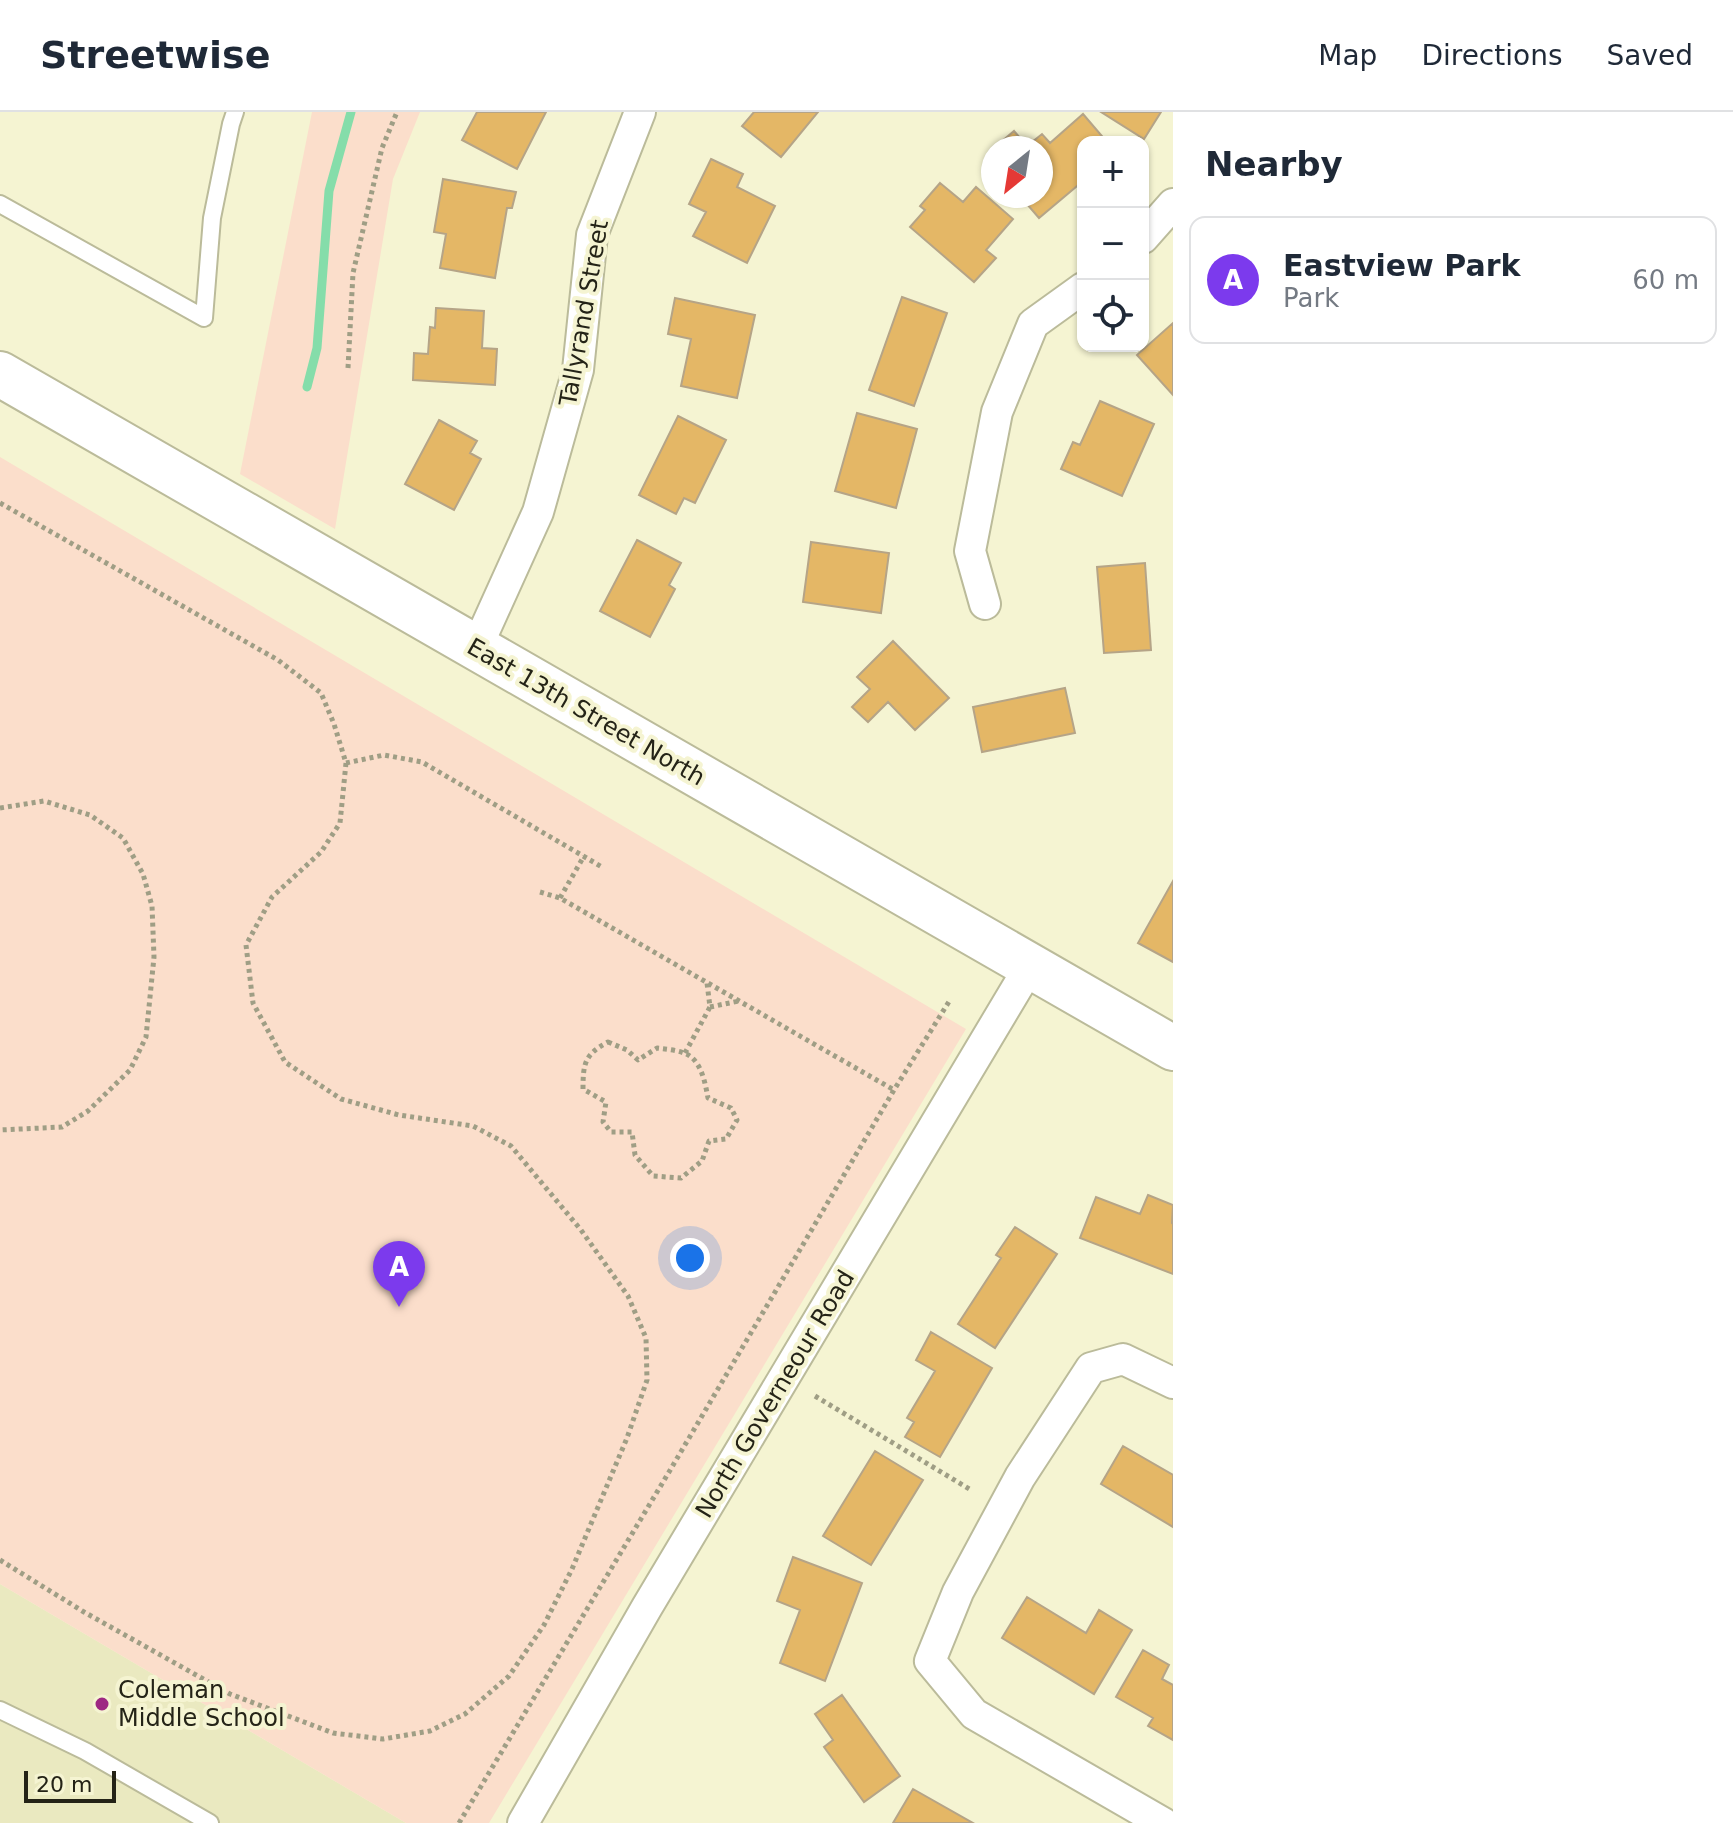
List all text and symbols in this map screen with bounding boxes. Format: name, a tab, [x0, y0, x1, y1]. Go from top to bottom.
text: Streetwise	[40, 33, 271, 77]
text: Map	[1318, 39, 1377, 72]
text: Directions	[1421, 39, 1562, 72]
text: Saved	[1606, 39, 1693, 72]
north arrow	[981, 136, 1053, 208]
map controls	[1077, 136, 1149, 352]
button: +	[1077, 136, 1149, 208]
text: Nearby	[1205, 144, 1343, 184]
button: −	[1077, 208, 1149, 280]
street label: Tallyrand Street	[554, 218, 614, 409]
text: Eastview Park	[1283, 248, 1520, 283]
text: A	[1223, 265, 1243, 295]
text: 60 m	[1632, 265, 1699, 295]
button: locate	[1077, 280, 1149, 352]
text: Park	[1283, 283, 1339, 313]
street label: East 13th Street North	[462, 632, 710, 792]
your location	[670, 1238, 710, 1278]
pin: A	[373, 1241, 425, 1307]
street label: North Governeour Road	[690, 1265, 860, 1523]
place label: Coleman Middle School	[118, 1676, 285, 1732]
marker: Coleman Middle School	[93, 1695, 111, 1713]
scale bar	[24, 1767, 116, 1803]
text: 20 m	[36, 1772, 92, 1797]

